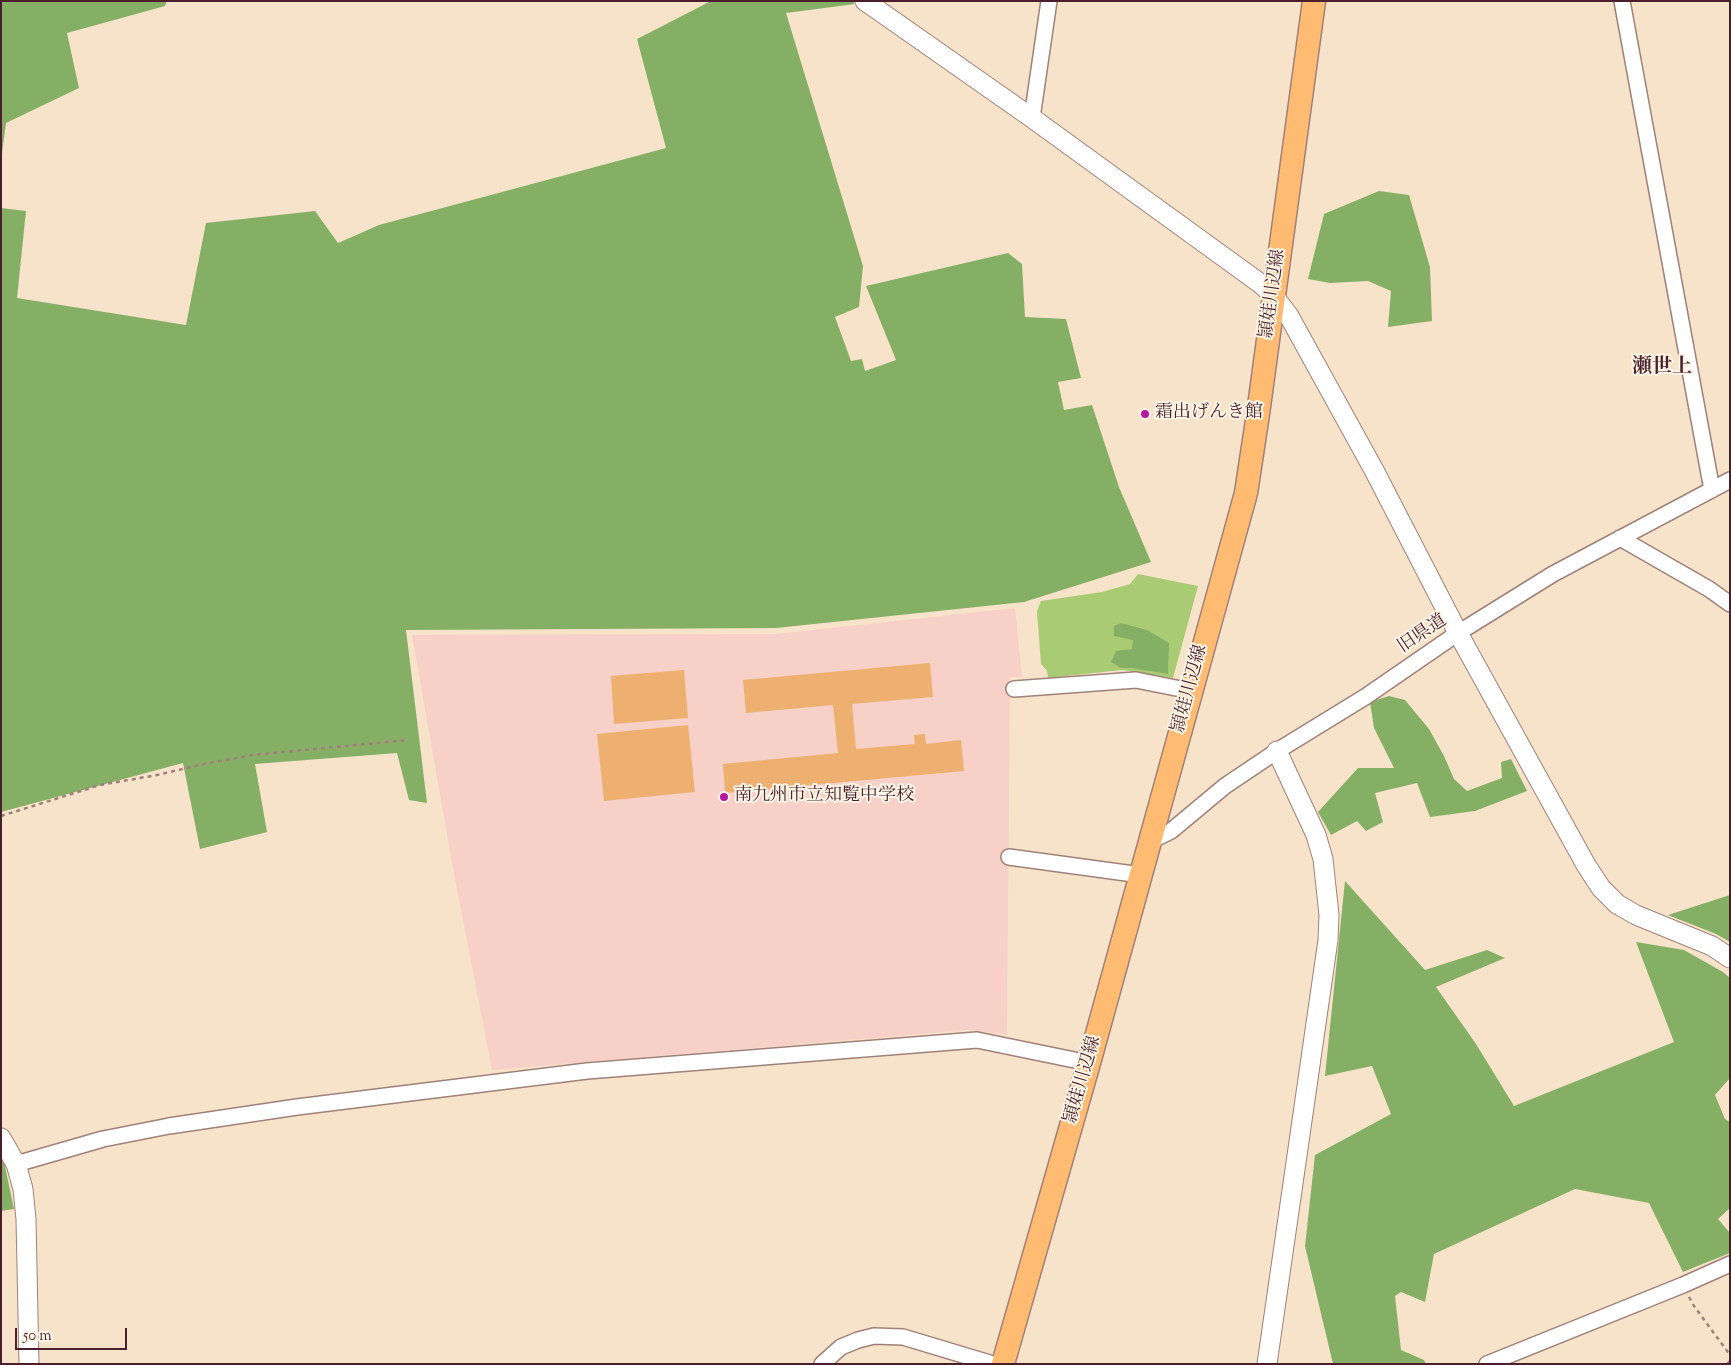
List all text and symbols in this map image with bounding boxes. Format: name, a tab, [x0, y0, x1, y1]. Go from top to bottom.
street label: 頴娃川辺線	[1257, 248, 1291, 340]
district label: 瀬世上	[1632, 357, 1692, 381]
place label: 霜出げんき館	[1155, 403, 1263, 425]
marker: 霜出げんき館	[1139, 408, 1151, 420]
street label: 旧県道	[1395, 611, 1451, 659]
street label: 頴娃川辺線	[1169, 643, 1213, 735]
place label: 南九州市立知覧中学校	[734, 786, 914, 808]
marker: 南九州市立知覧中学校	[718, 791, 730, 803]
street label: 頴娃川辺線	[1061, 1034, 1107, 1126]
scale bar	[18, 1318, 130, 1350]
text: 50 m	[23, 1326, 52, 1347]

